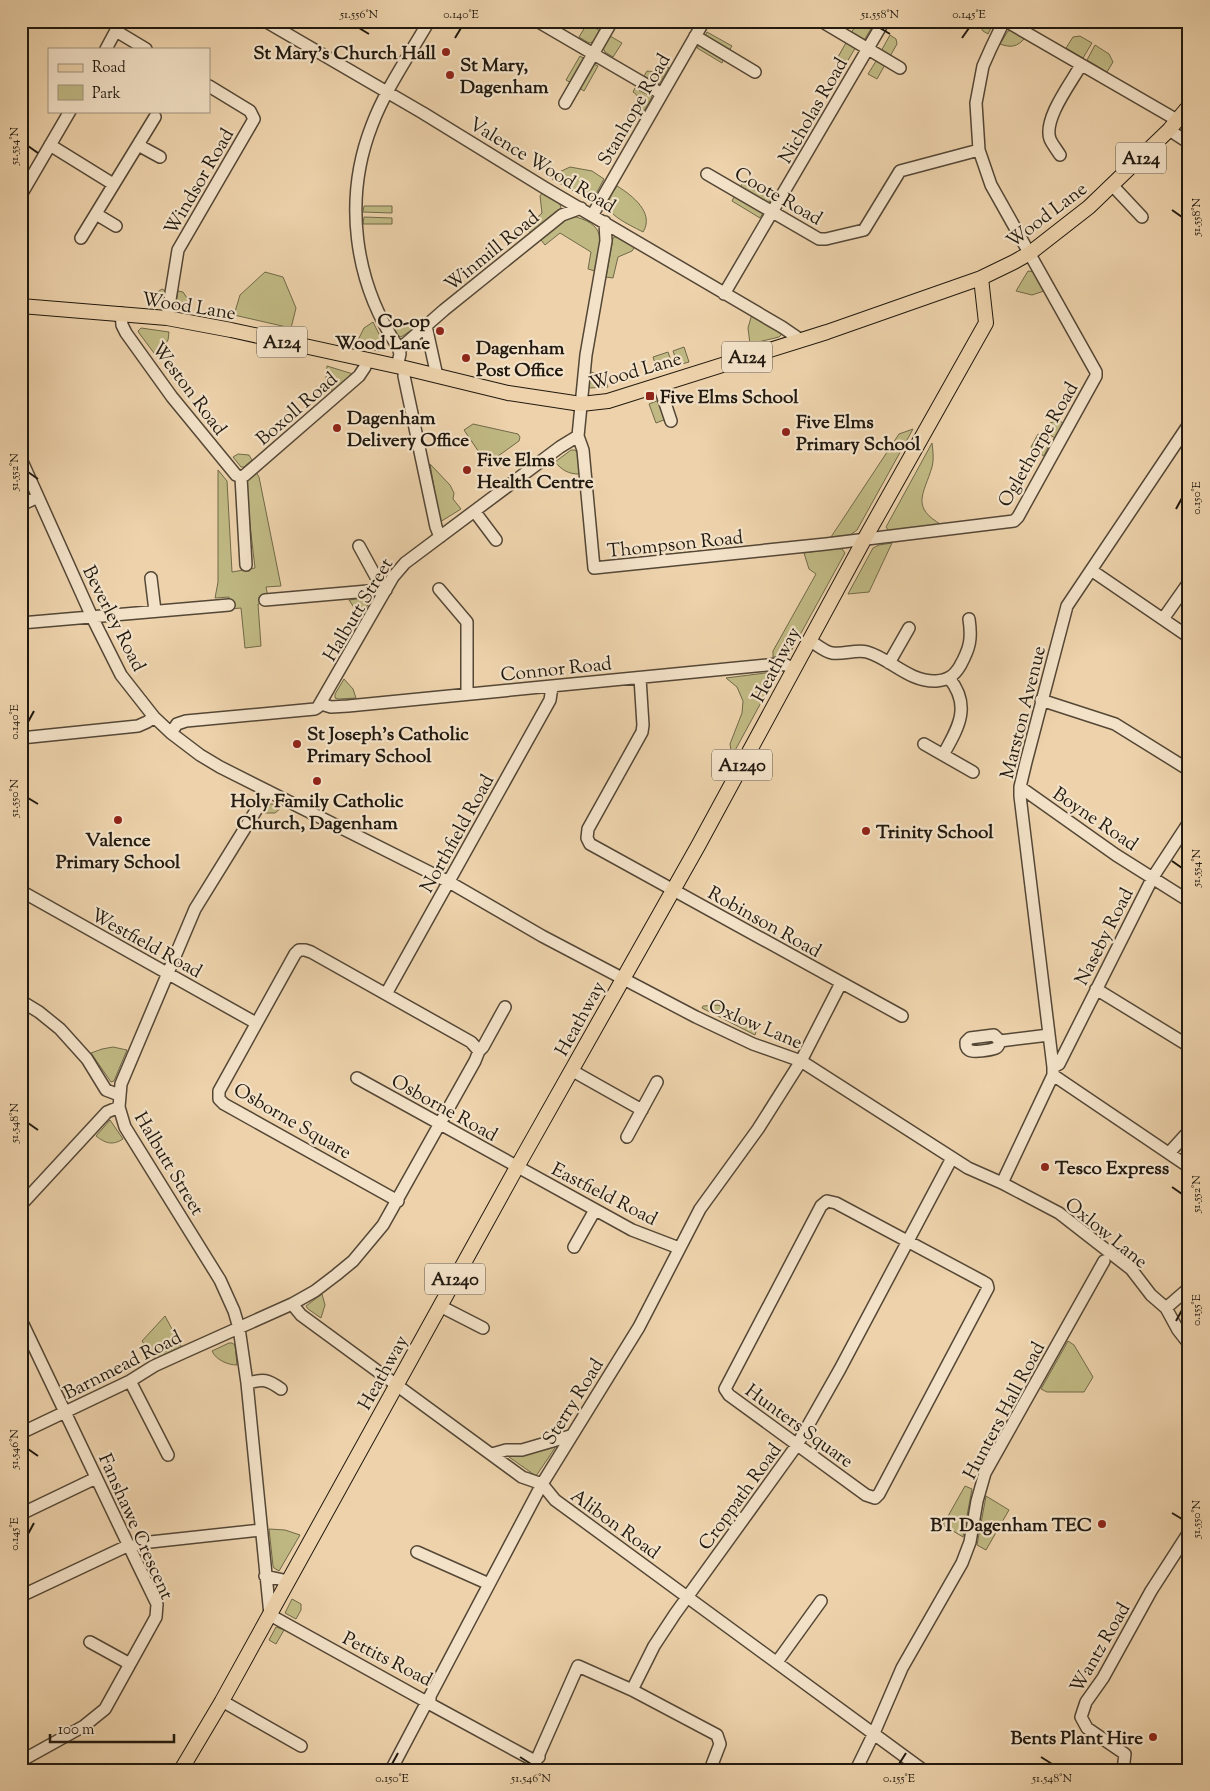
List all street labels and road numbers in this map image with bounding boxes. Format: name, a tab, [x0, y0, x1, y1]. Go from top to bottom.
street label: Stanhope Road	[592, 49, 678, 171]
street label: Nicholas Road	[773, 53, 856, 169]
street label: Valence Wood Road	[463, 112, 620, 221]
street label: Windsor Road	[159, 124, 242, 240]
road number: A124	[1116, 142, 1166, 174]
street label: Coote Road	[729, 161, 827, 233]
street label: Wood Lane	[1001, 177, 1094, 255]
street label: Winmill Road	[439, 205, 546, 299]
street label: Wood Lane	[140, 287, 238, 328]
road number: A124	[257, 327, 307, 358]
street label: Weston Road	[144, 337, 232, 442]
road number: A124	[722, 342, 772, 372]
street label: Wood Lane	[586, 346, 685, 398]
street label: Boxoll Road	[251, 367, 344, 453]
street label: Oglethorpe Road	[992, 377, 1086, 513]
street label: Thompson Road	[606, 525, 745, 566]
street label: Halbutt Street	[318, 553, 401, 667]
street label: Beverley Road	[74, 561, 151, 677]
street label: Heathway	[746, 622, 809, 708]
street label: Marston Avenue	[995, 643, 1054, 782]
street label: Connor Road	[499, 651, 613, 690]
road number: A1240	[712, 750, 772, 780]
street label: Northfield Road	[414, 770, 502, 898]
street label: Boyne Road	[1046, 781, 1143, 859]
street label: Robinson Road	[702, 881, 826, 966]
street label: Naseby Road	[1069, 884, 1141, 991]
street label: Westfield Road	[85, 902, 207, 986]
street label: Heathway	[549, 976, 613, 1062]
street label: Oxlow Lane	[704, 993, 806, 1057]
street label: Osborne Road	[386, 1069, 502, 1150]
street label: Osborne Square	[228, 1077, 356, 1167]
street label: Halbutt Street	[126, 1107, 210, 1222]
street label: Eastfield Road	[546, 1157, 662, 1234]
street label: Oxlow Lane	[1058, 1192, 1153, 1276]
road number: A1240	[425, 1264, 485, 1295]
street label: Barnmead Road	[59, 1325, 187, 1408]
street label: Heathway	[352, 1330, 416, 1416]
street label: Hunters Hall Road	[958, 1337, 1053, 1485]
street label: Sterry Road	[537, 1354, 611, 1451]
street label: Hunters Square	[739, 1378, 858, 1476]
street label: Croppath Road	[693, 1438, 789, 1556]
street label: Fanshawe Crescent	[90, 1450, 179, 1605]
street label: Alibon Road	[564, 1483, 665, 1567]
street label: Wantz Road	[1064, 1598, 1138, 1698]
street label: Pettits Road	[337, 1626, 437, 1695]

